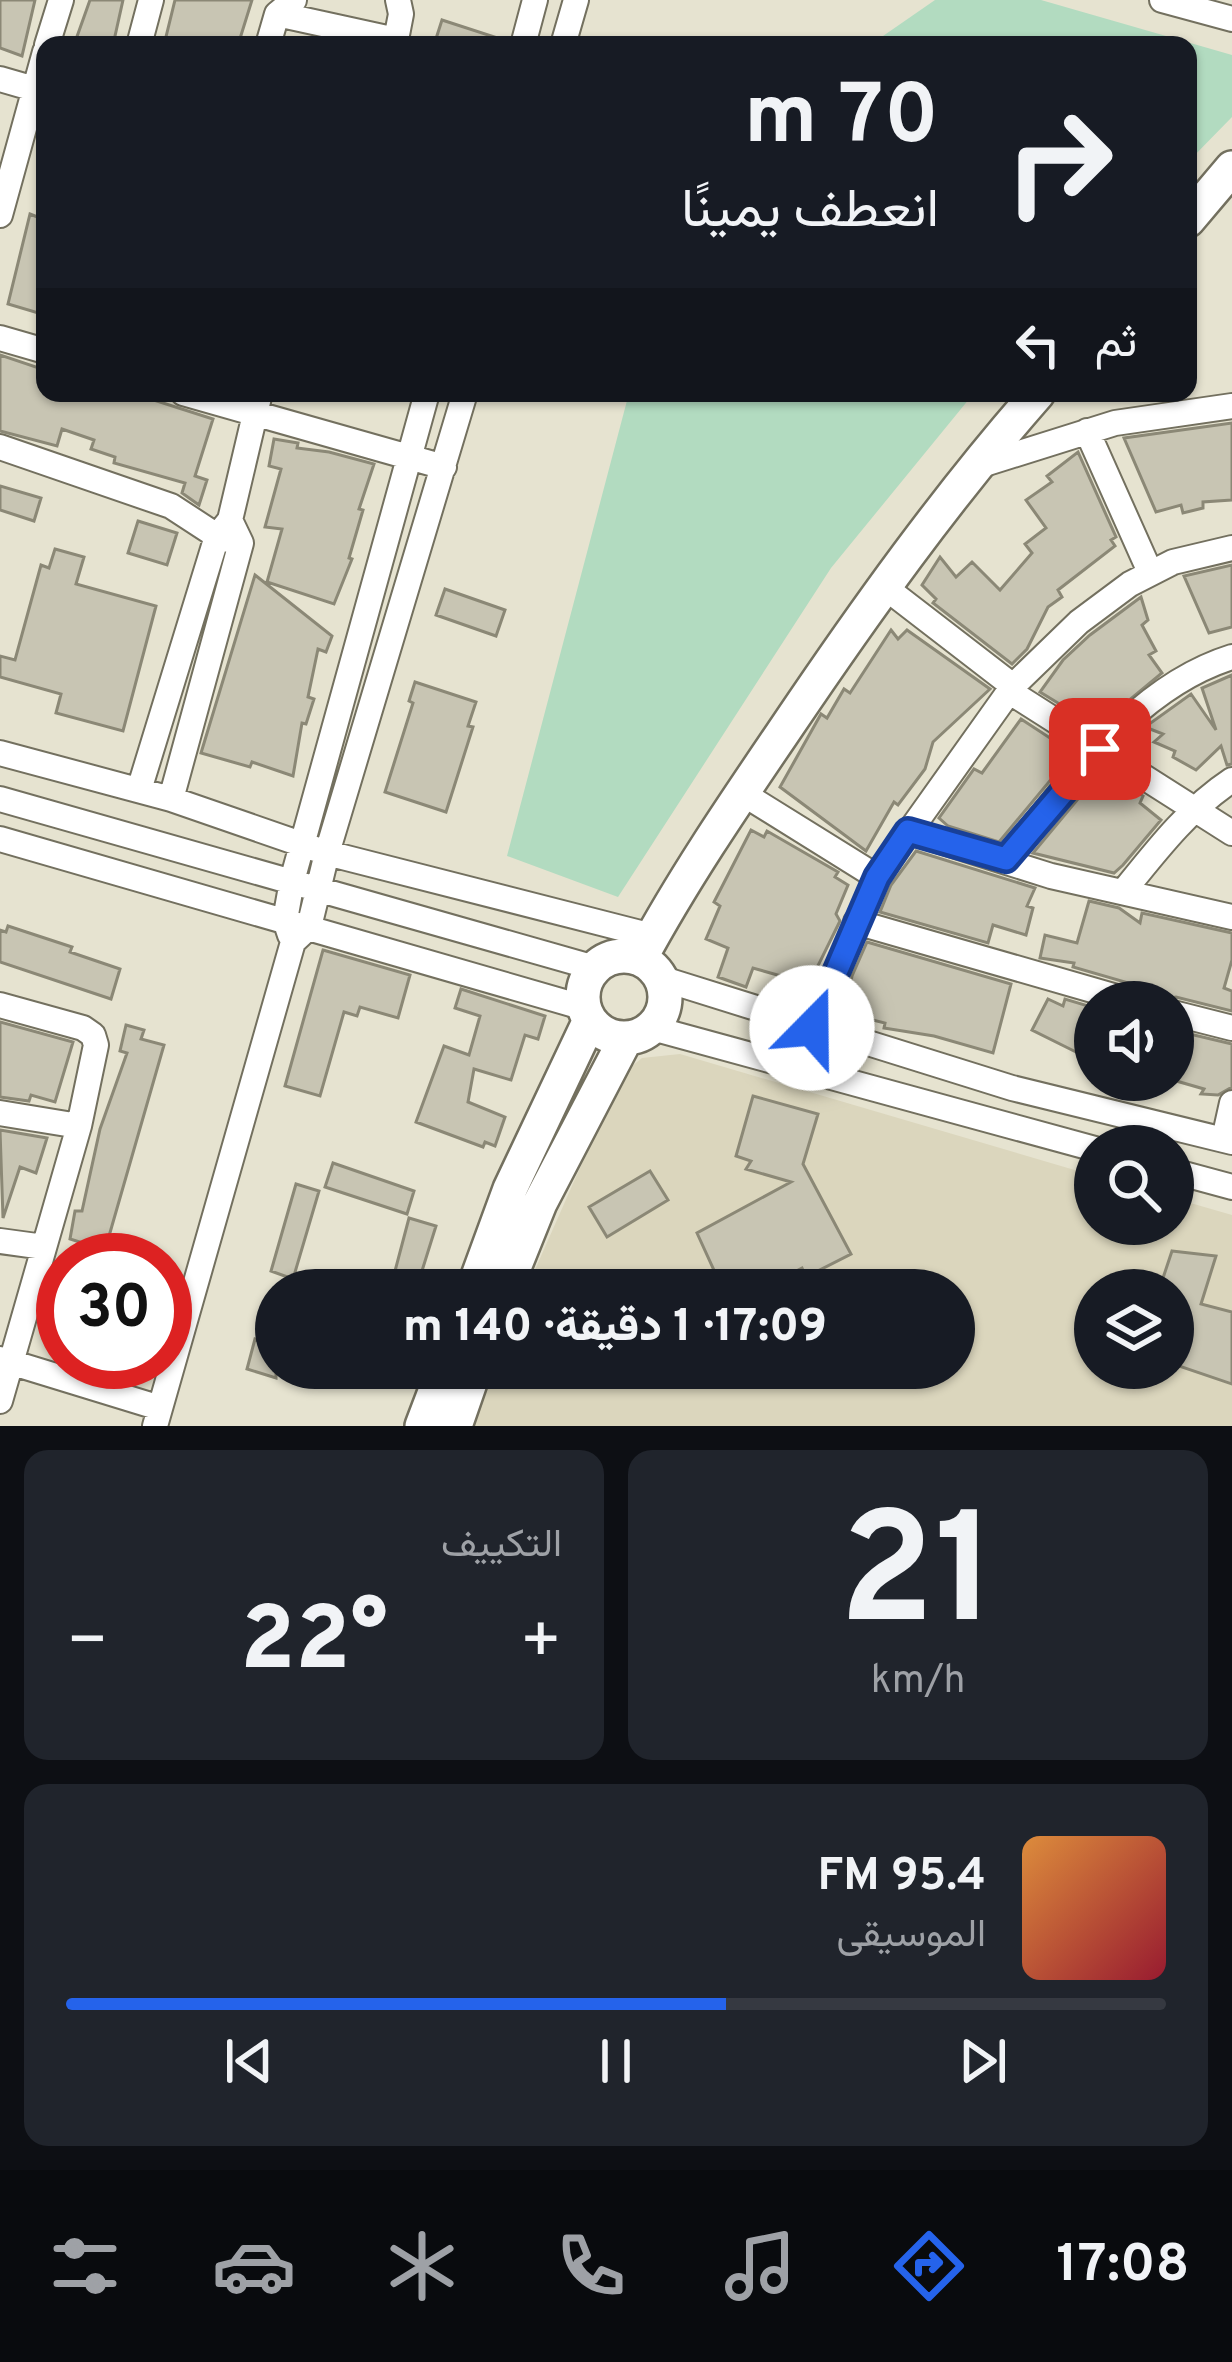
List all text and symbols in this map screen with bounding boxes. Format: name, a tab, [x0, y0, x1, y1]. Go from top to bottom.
text: 70 m	[744, 67, 939, 173]
icon: right	[981, 84, 1137, 240]
text: انعطف يمينًا	[681, 178, 939, 247]
icon: left	[1005, 312, 1071, 378]
text: ثم	[1095, 316, 1137, 373]
pin	[1049, 698, 1151, 800]
icon: arrive	[1067, 716, 1133, 782]
position arrow	[749, 965, 875, 1091]
map controls	[1074, 981, 1194, 1389]
button: sound	[1074, 981, 1194, 1101]
button: search	[1074, 1125, 1194, 1245]
speed limit sign: 30	[36, 1233, 192, 1389]
button: layers	[1074, 1269, 1194, 1389]
text: 17:09 · 1 دقيقة · 140 m	[403, 1300, 827, 1357]
text: 21	[839, 1481, 997, 1679]
text: التكييف	[441, 1522, 562, 1571]
text: 22°	[240, 1588, 388, 1701]
text: −	[66, 1603, 109, 1686]
text: +	[519, 1603, 562, 1686]
text: km/h	[871, 1658, 965, 1707]
text: 95.4 FM	[817, 1849, 986, 1906]
text: الموسيقى	[836, 1912, 986, 1961]
icon: previous	[216, 2028, 282, 2094]
icon: pause	[583, 2028, 649, 2094]
icon: next	[950, 2028, 1016, 2094]
icon: filters	[43, 2224, 127, 2308]
icon: car	[212, 2224, 296, 2308]
icon: climate	[380, 2224, 464, 2308]
icon: phone	[549, 2224, 633, 2308]
icon: music	[718, 2224, 802, 2308]
icon: directions	[887, 2224, 971, 2308]
text: 17:08	[1056, 2232, 1190, 2301]

